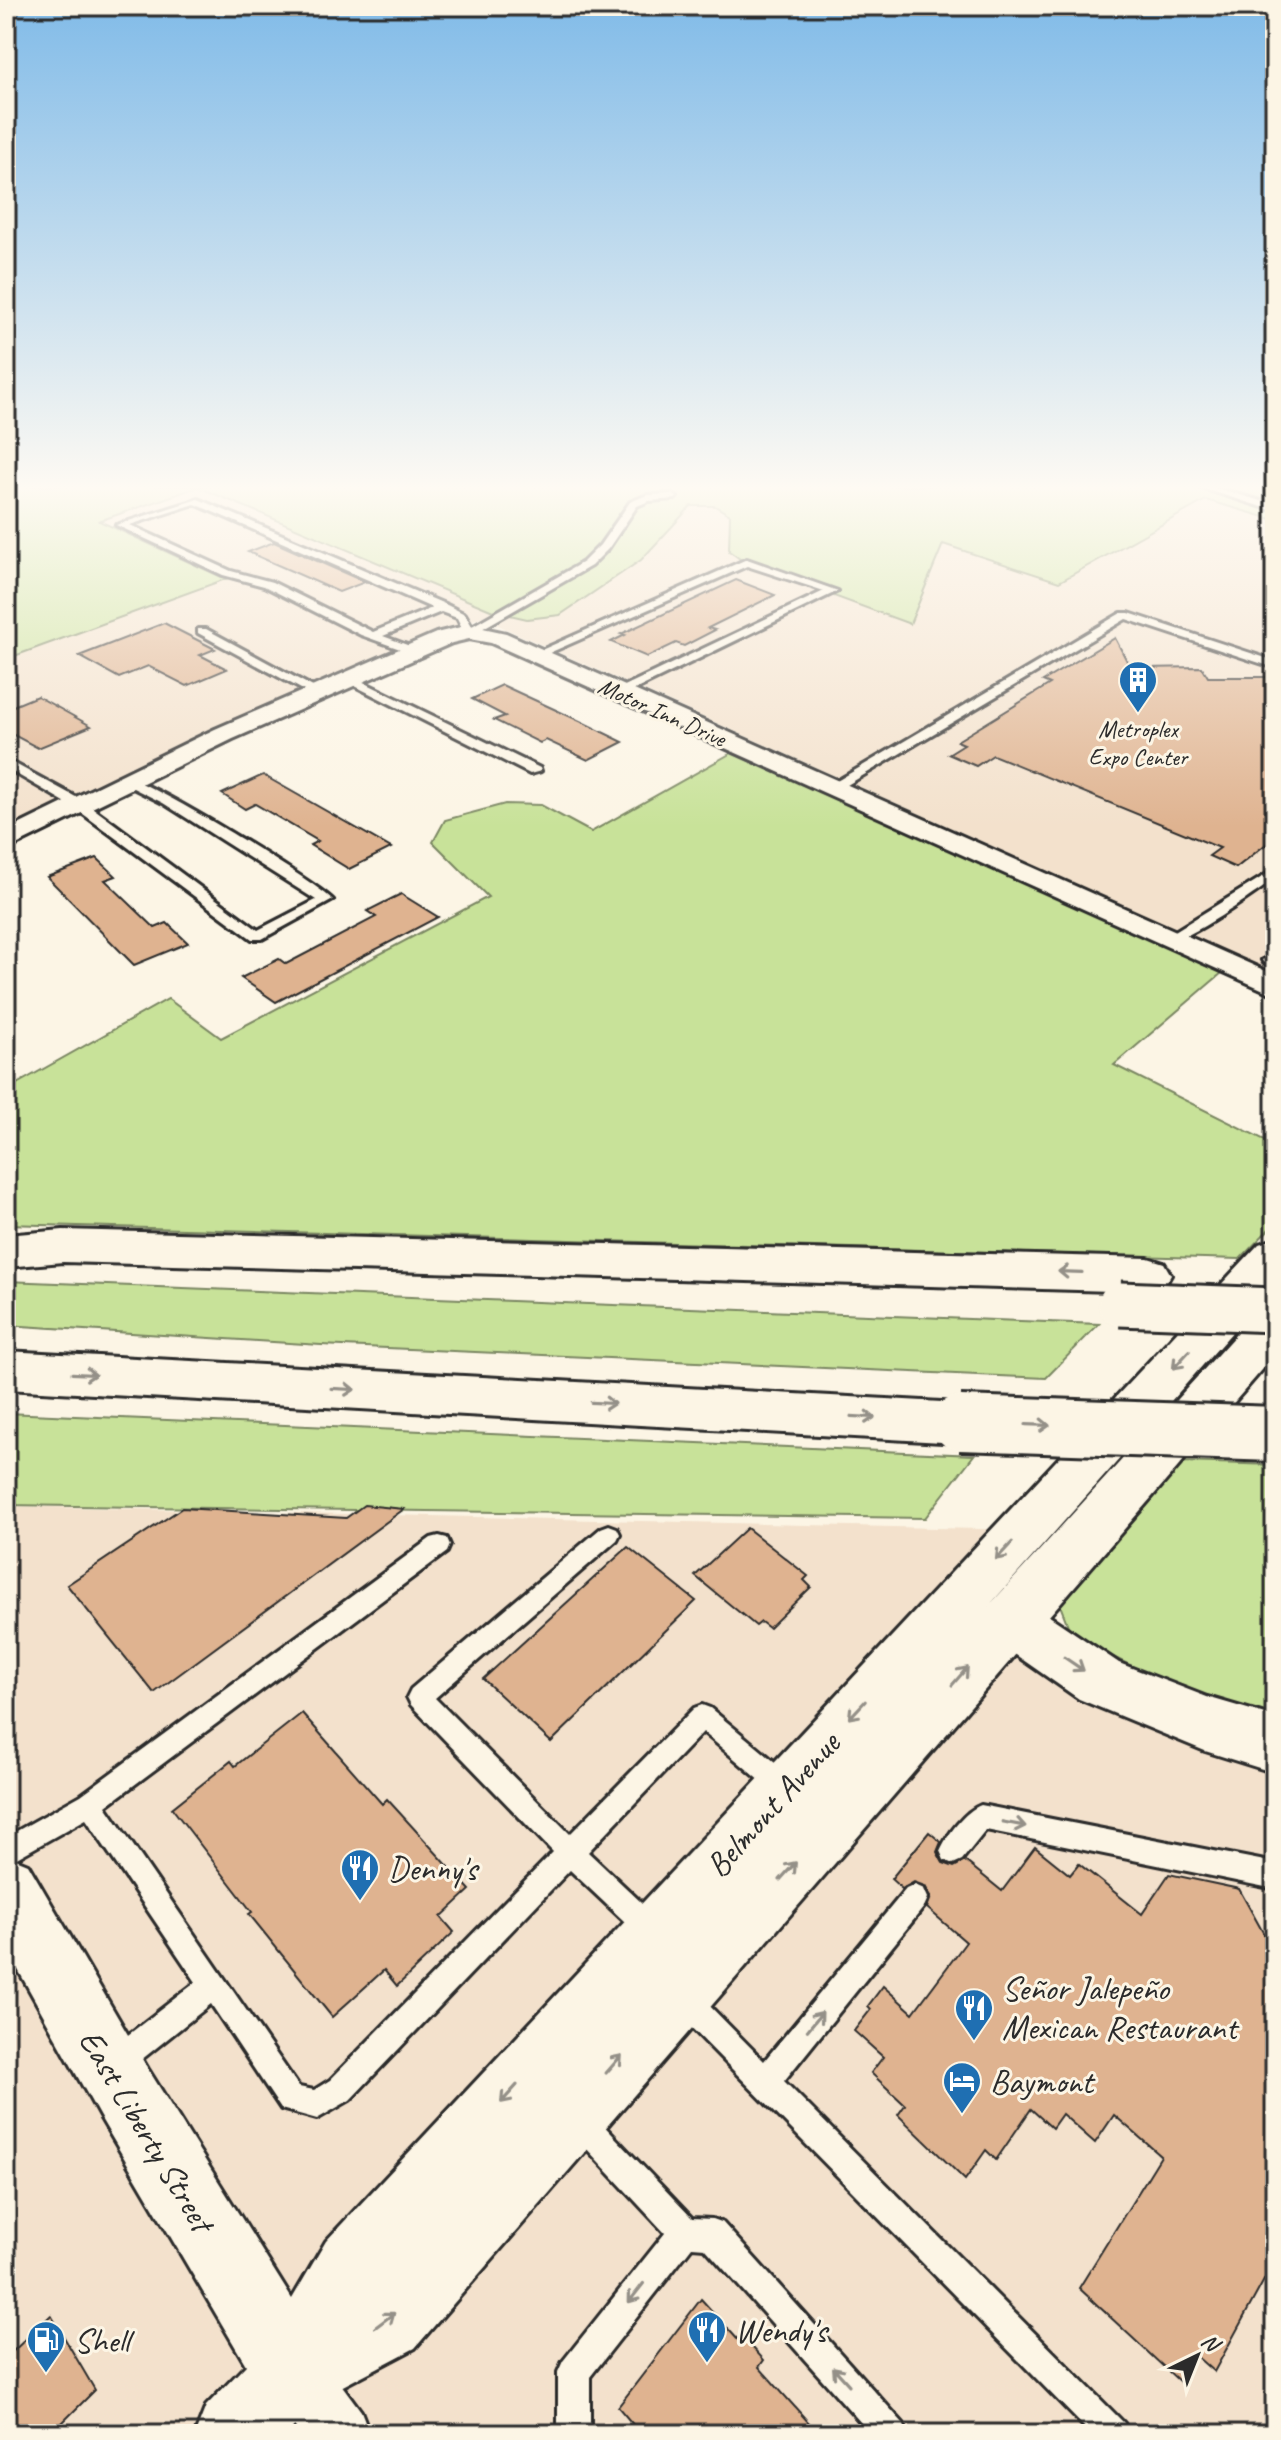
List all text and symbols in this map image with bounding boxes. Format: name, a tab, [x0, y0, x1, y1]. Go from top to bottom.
building icon: Metroplex Expo Center	[1117, 659, 1159, 714]
street label: Motor Inn Drive	[594, 671, 732, 754]
place label: Metroplex Expo Center	[1089, 714, 1190, 772]
one-way arrow	[1057, 1265, 1084, 1280]
one-way arrow	[1173, 1350, 1191, 1370]
one-way arrow	[70, 1367, 97, 1382]
one-way arrow	[330, 1381, 356, 1396]
one-way arrow	[589, 1396, 616, 1411]
one-way arrow	[849, 1410, 876, 1425]
one-way arrow	[1024, 1418, 1051, 1433]
one-way arrow	[995, 1541, 1014, 1561]
one-way arrow	[1063, 1656, 1085, 1672]
one-way arrow	[951, 1667, 969, 1687]
one-way arrow	[849, 1699, 867, 1719]
street label: Belmont Avenue	[696, 1721, 850, 1886]
one-way arrow	[1001, 1817, 1027, 1832]
restaurant icon: Denny's	[339, 1847, 381, 1902]
place label: Denny's	[388, 1847, 480, 1890]
one-way arrow	[778, 1861, 796, 1881]
place label: Señor Jalepeño Mexican Restaurant	[1002, 1967, 1240, 2049]
restaurant icon: Señor Jalepeño Mexican Restaurant	[953, 1987, 995, 2042]
one-way arrow	[806, 2011, 823, 2032]
street label: East Liberty Street	[69, 2021, 226, 2243]
one-way arrow	[605, 2055, 623, 2075]
hotel icon: Baymont	[941, 2060, 983, 2115]
place label: Baymont	[990, 2060, 1097, 2103]
one-way arrow	[500, 2083, 518, 2103]
one-way arrow	[628, 2282, 645, 2303]
restaurant icon: Wendy's	[686, 2309, 728, 2364]
place label: Wendy's	[735, 2309, 830, 2352]
one-way arrow	[374, 2312, 395, 2329]
north arrow	[1157, 2316, 1237, 2396]
fuel station icon: Shell	[25, 2319, 67, 2374]
place label: Shell	[74, 2319, 136, 2362]
text: N	[1195, 2327, 1227, 2359]
one-way arrow	[833, 2366, 851, 2386]

